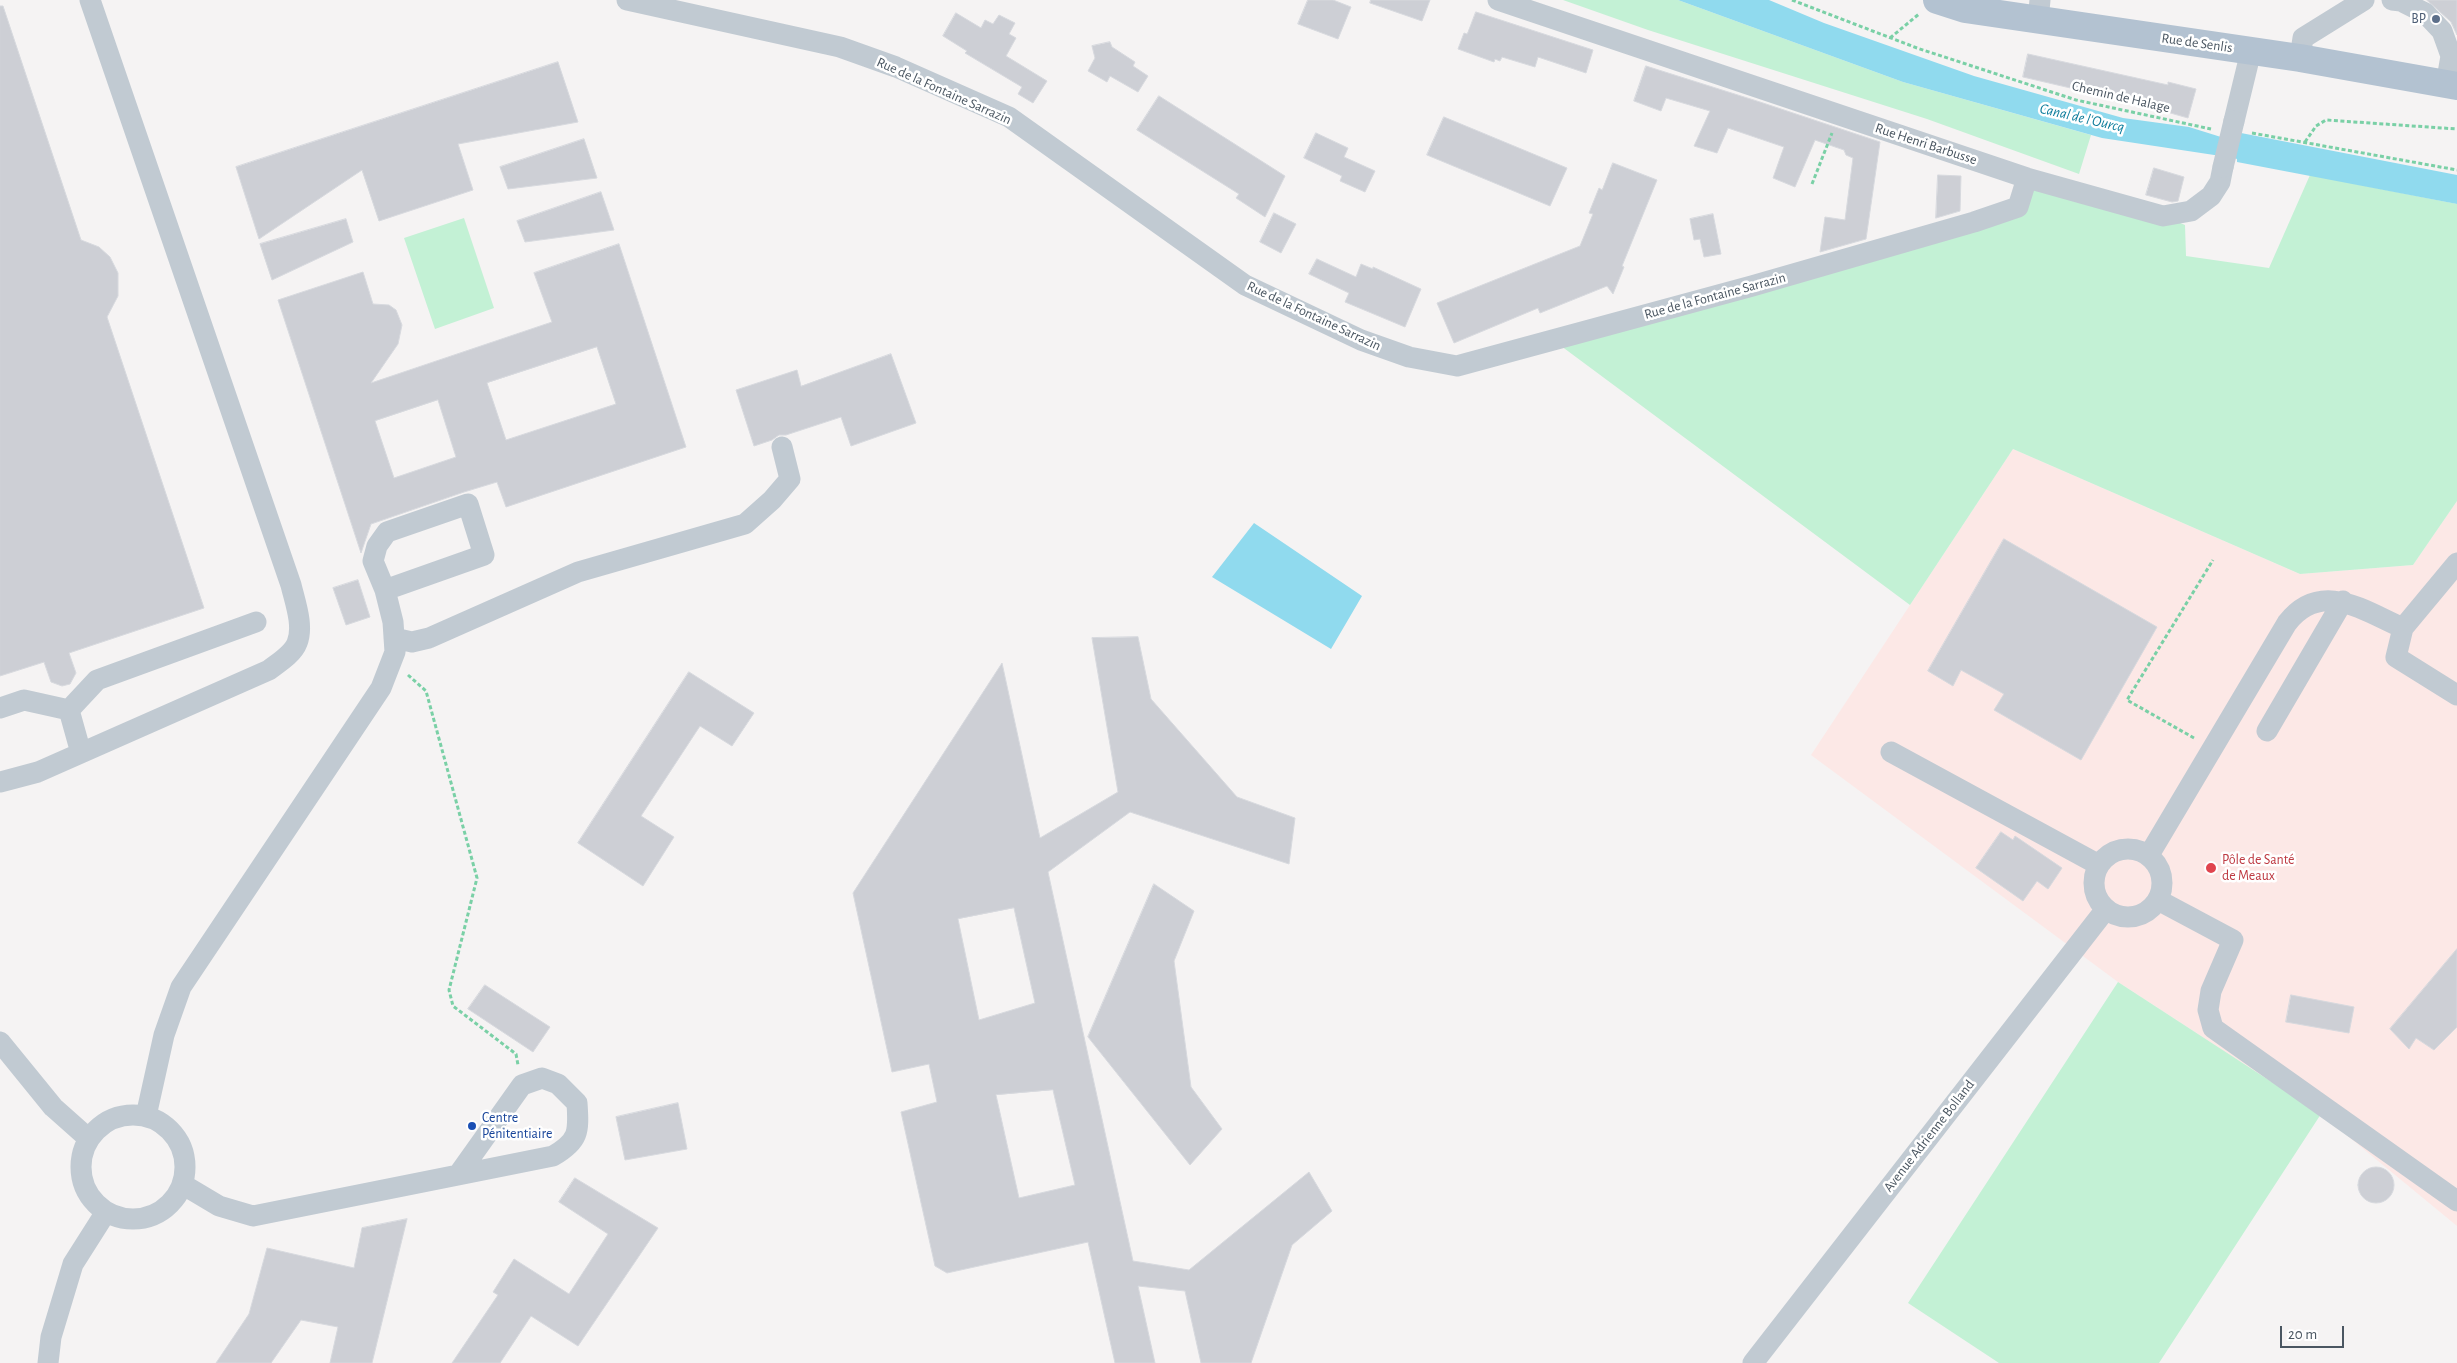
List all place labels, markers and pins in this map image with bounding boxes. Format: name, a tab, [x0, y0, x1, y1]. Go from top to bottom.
place label: BP	[2411, 11, 2426, 27]
marker: BP	[2430, 13, 2442, 25]
place label: Pôle de Santé de Meaux	[2222, 852, 2294, 884]
marker: Pôle de Santé de Meaux	[2204, 861, 2218, 875]
place label: Centre Pénitentiaire	[482, 1110, 552, 1142]
marker: Centre Pénitentiaire	[466, 1120, 478, 1132]

